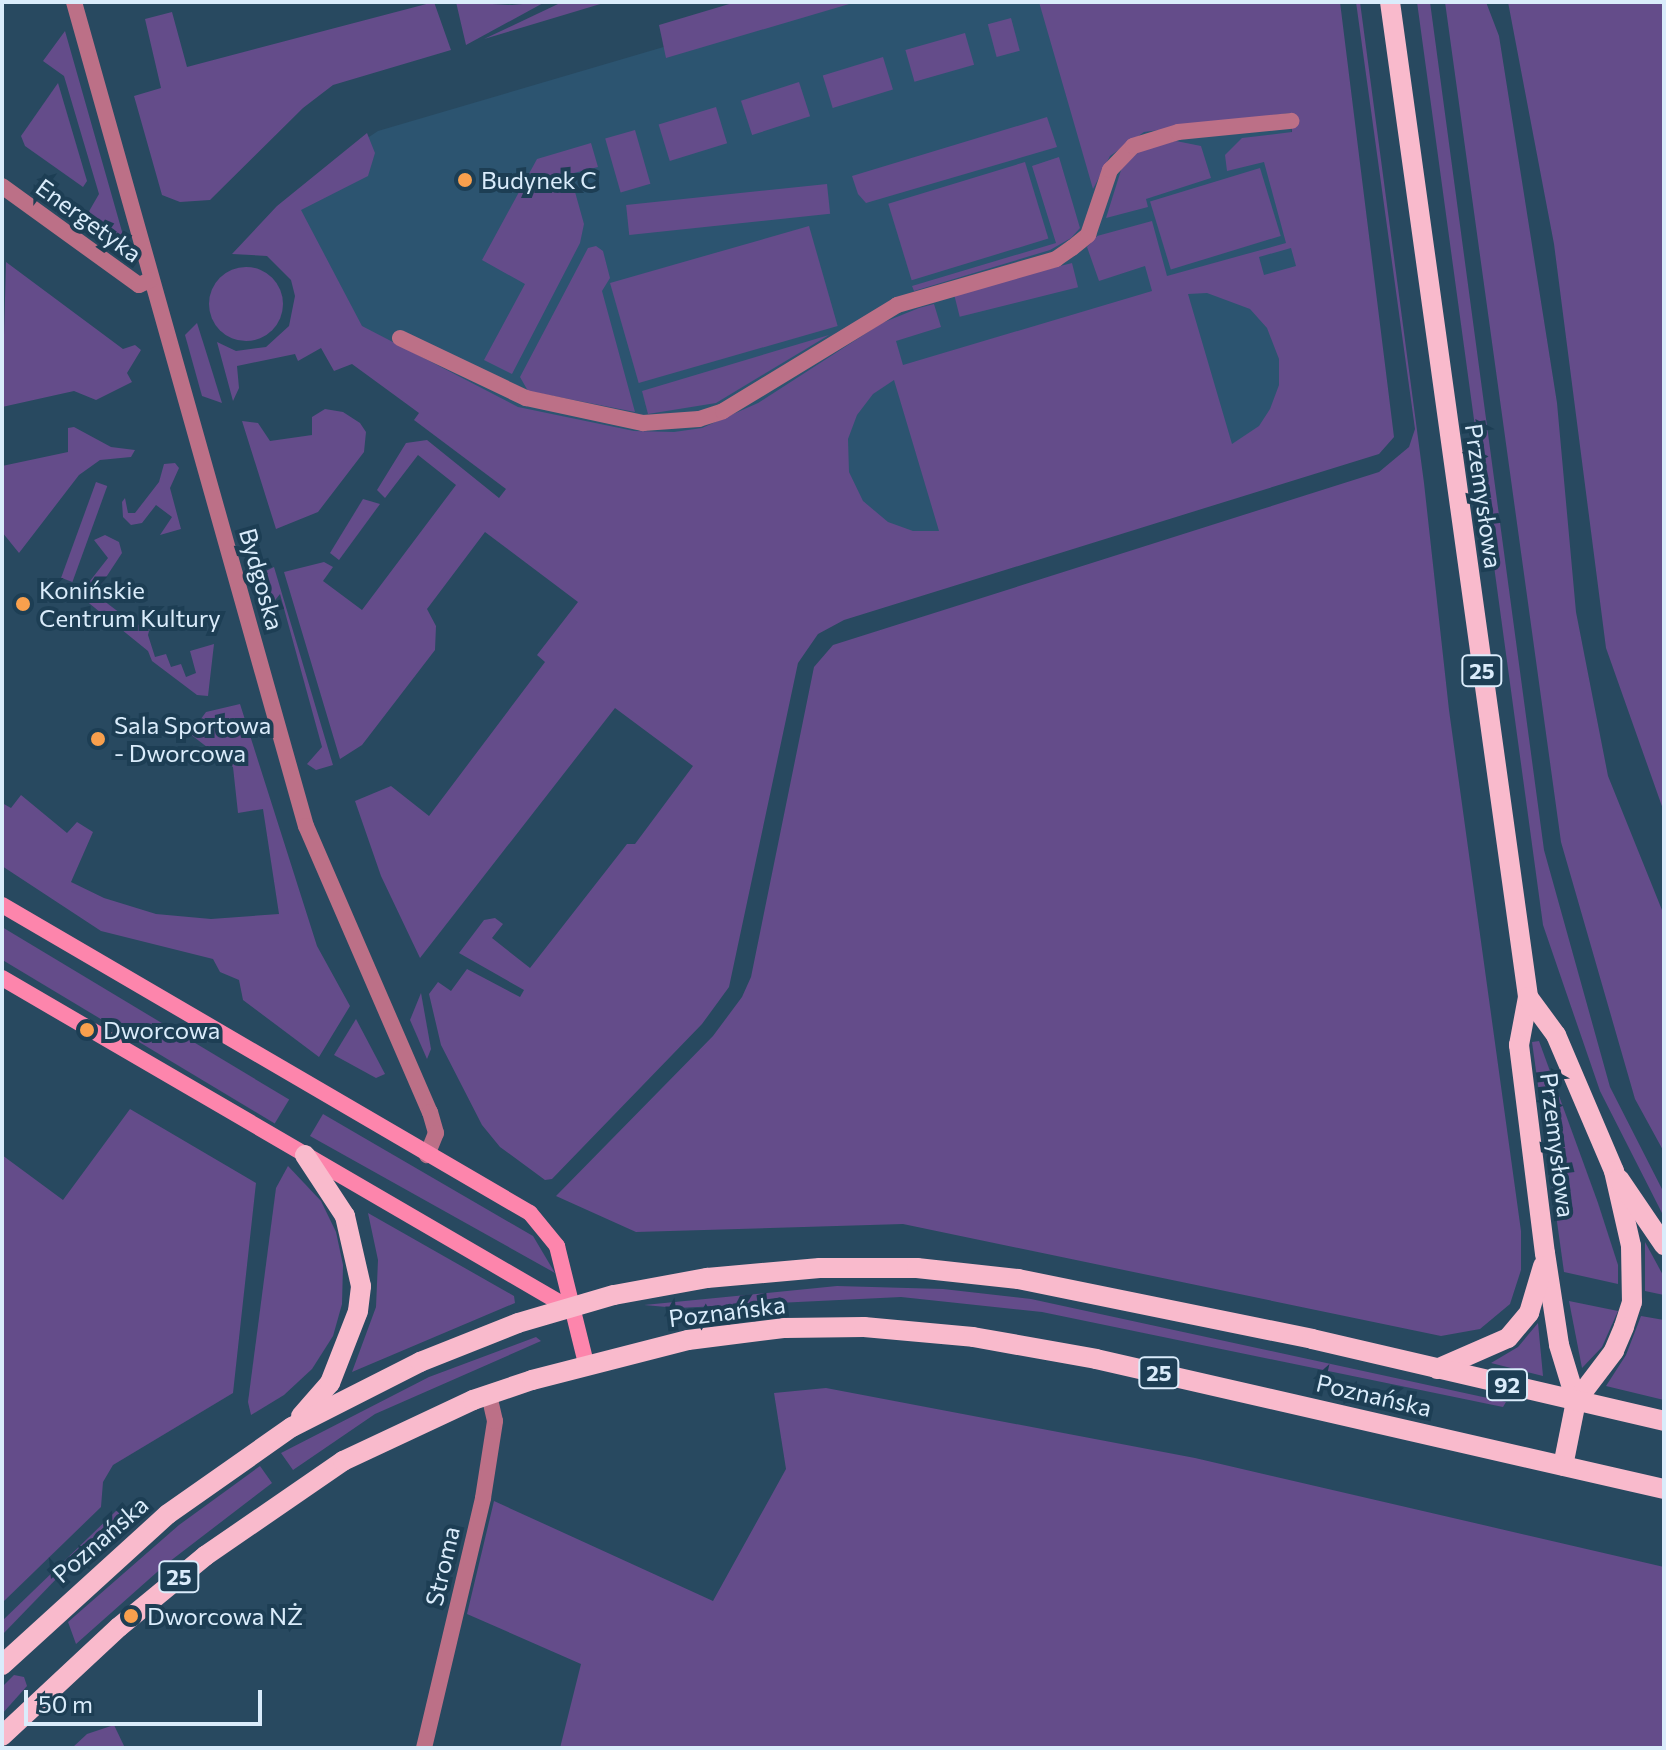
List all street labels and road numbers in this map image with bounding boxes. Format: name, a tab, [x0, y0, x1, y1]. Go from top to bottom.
street label: Energetyka	[31, 172, 147, 268]
street label: Przemysłowa	[1460, 422, 1508, 570]
street label: Bydgoska	[234, 525, 290, 633]
road number: 25	[1460, 653, 1504, 689]
street label: Przemysłowa	[1535, 1071, 1581, 1219]
street label: Poznańska	[667, 1290, 787, 1332]
road number: 25	[1137, 1355, 1181, 1391]
road number: 92	[1485, 1367, 1529, 1403]
street label: Poznańska	[1314, 1368, 1434, 1422]
street label: Poznańska	[46, 1490, 154, 1588]
street label: Stroma	[419, 1523, 465, 1609]
road number: 25	[157, 1559, 201, 1595]

